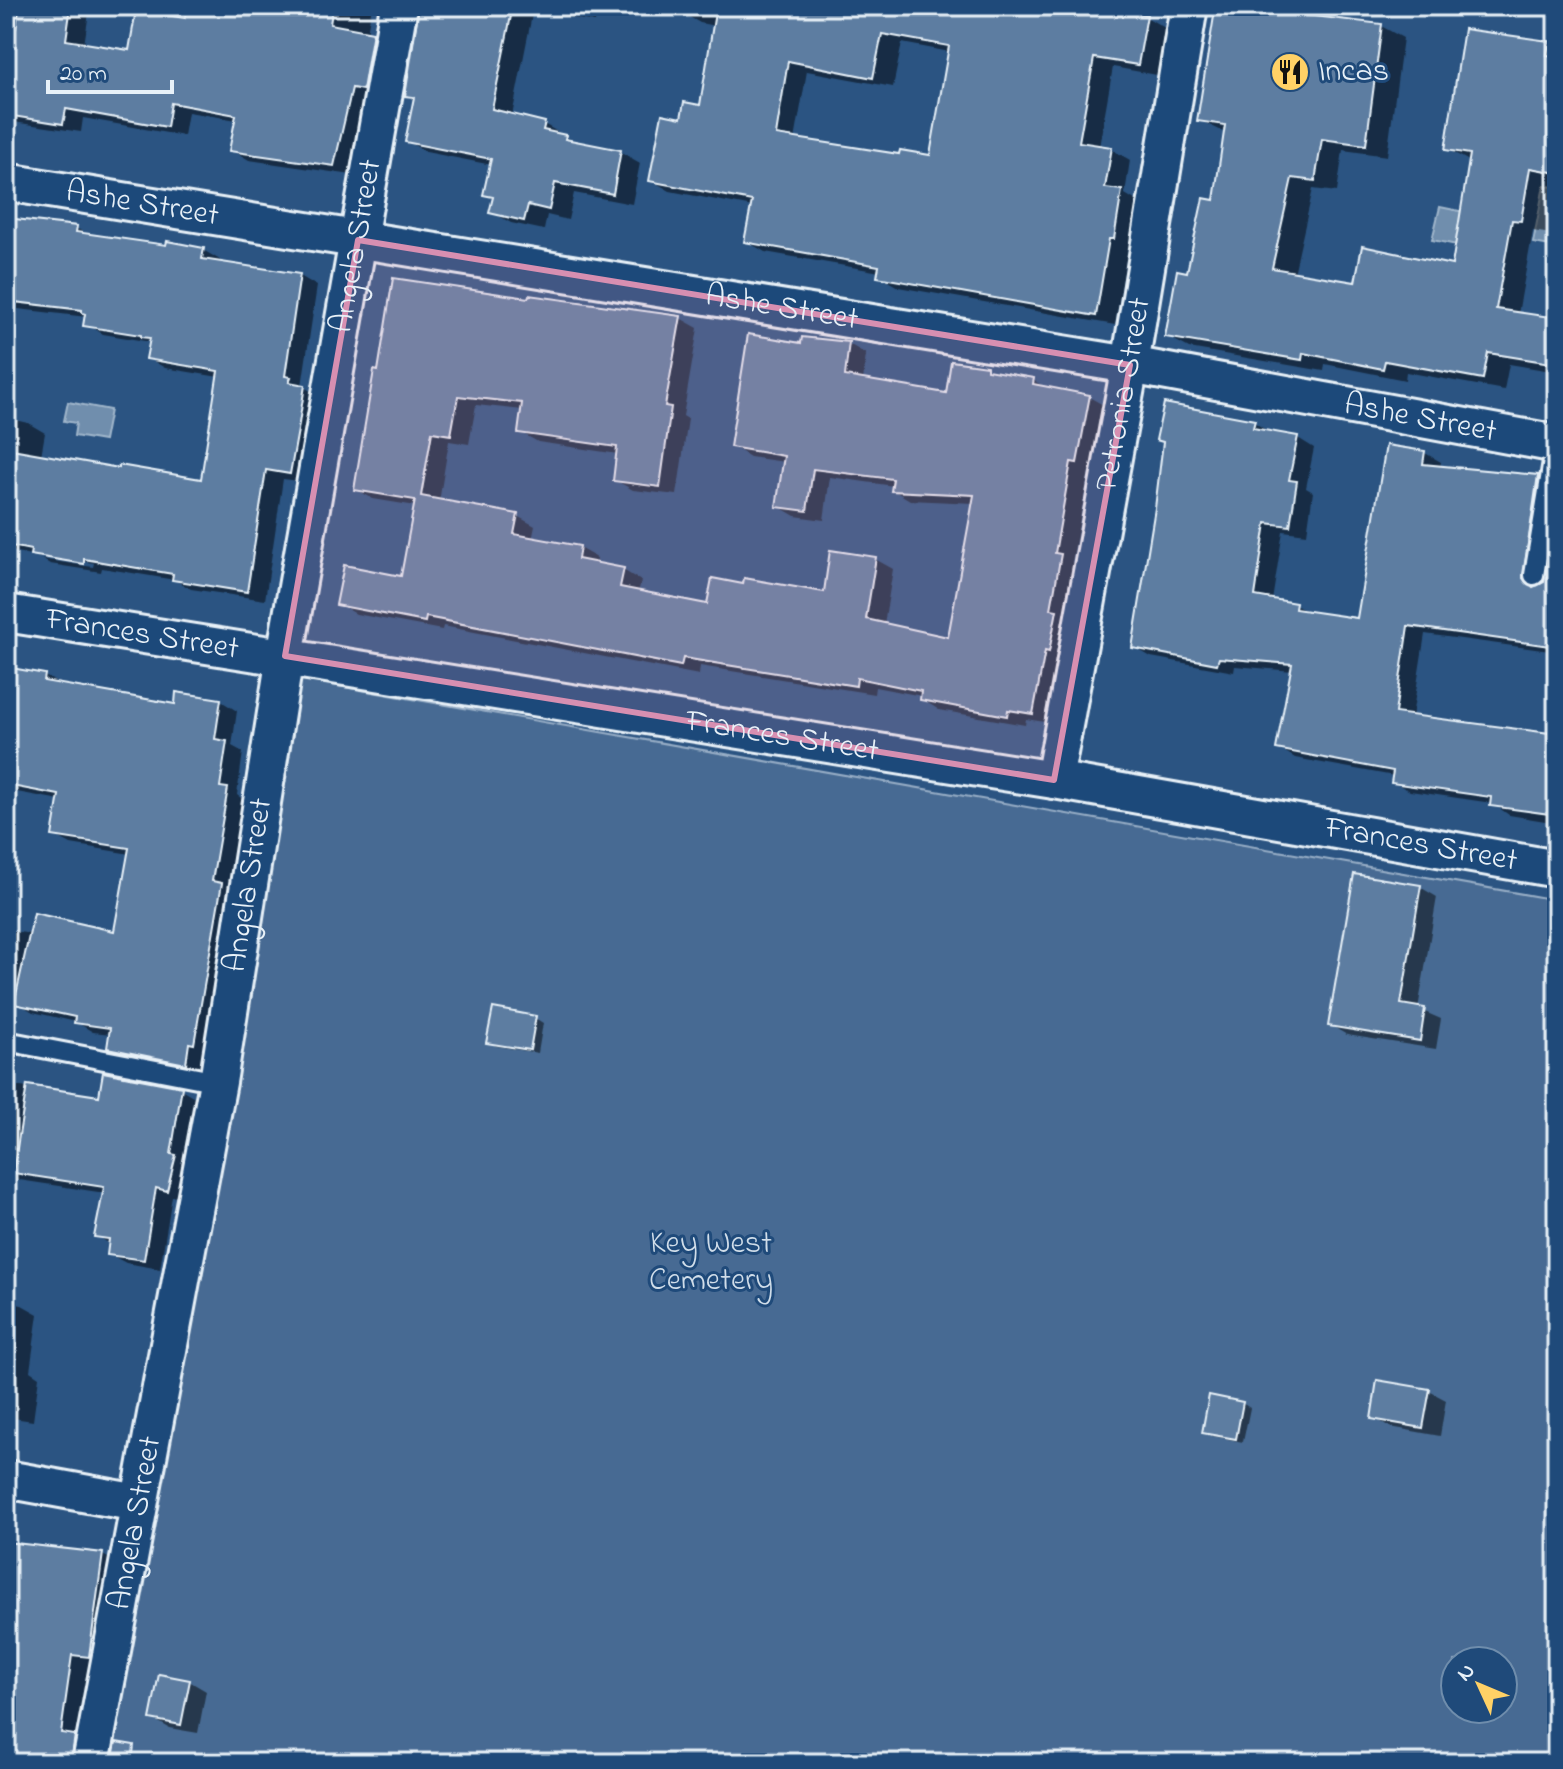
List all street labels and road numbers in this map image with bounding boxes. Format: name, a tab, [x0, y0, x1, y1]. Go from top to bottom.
street label: Angela Street	[319, 155, 395, 337]
street label: Ashe Street	[62, 169, 222, 240]
street label: Ashe Street	[702, 273, 862, 344]
street label: Petronia Street	[1084, 294, 1164, 495]
street label: Ashe Street	[1340, 382, 1501, 456]
street label: Frances Street	[41, 596, 242, 673]
street label: Frances Street	[681, 698, 882, 775]
street label: Angela Street	[212, 795, 286, 976]
street label: Frances Street	[1320, 805, 1521, 885]
street label: Angela Street	[97, 1432, 175, 1614]

